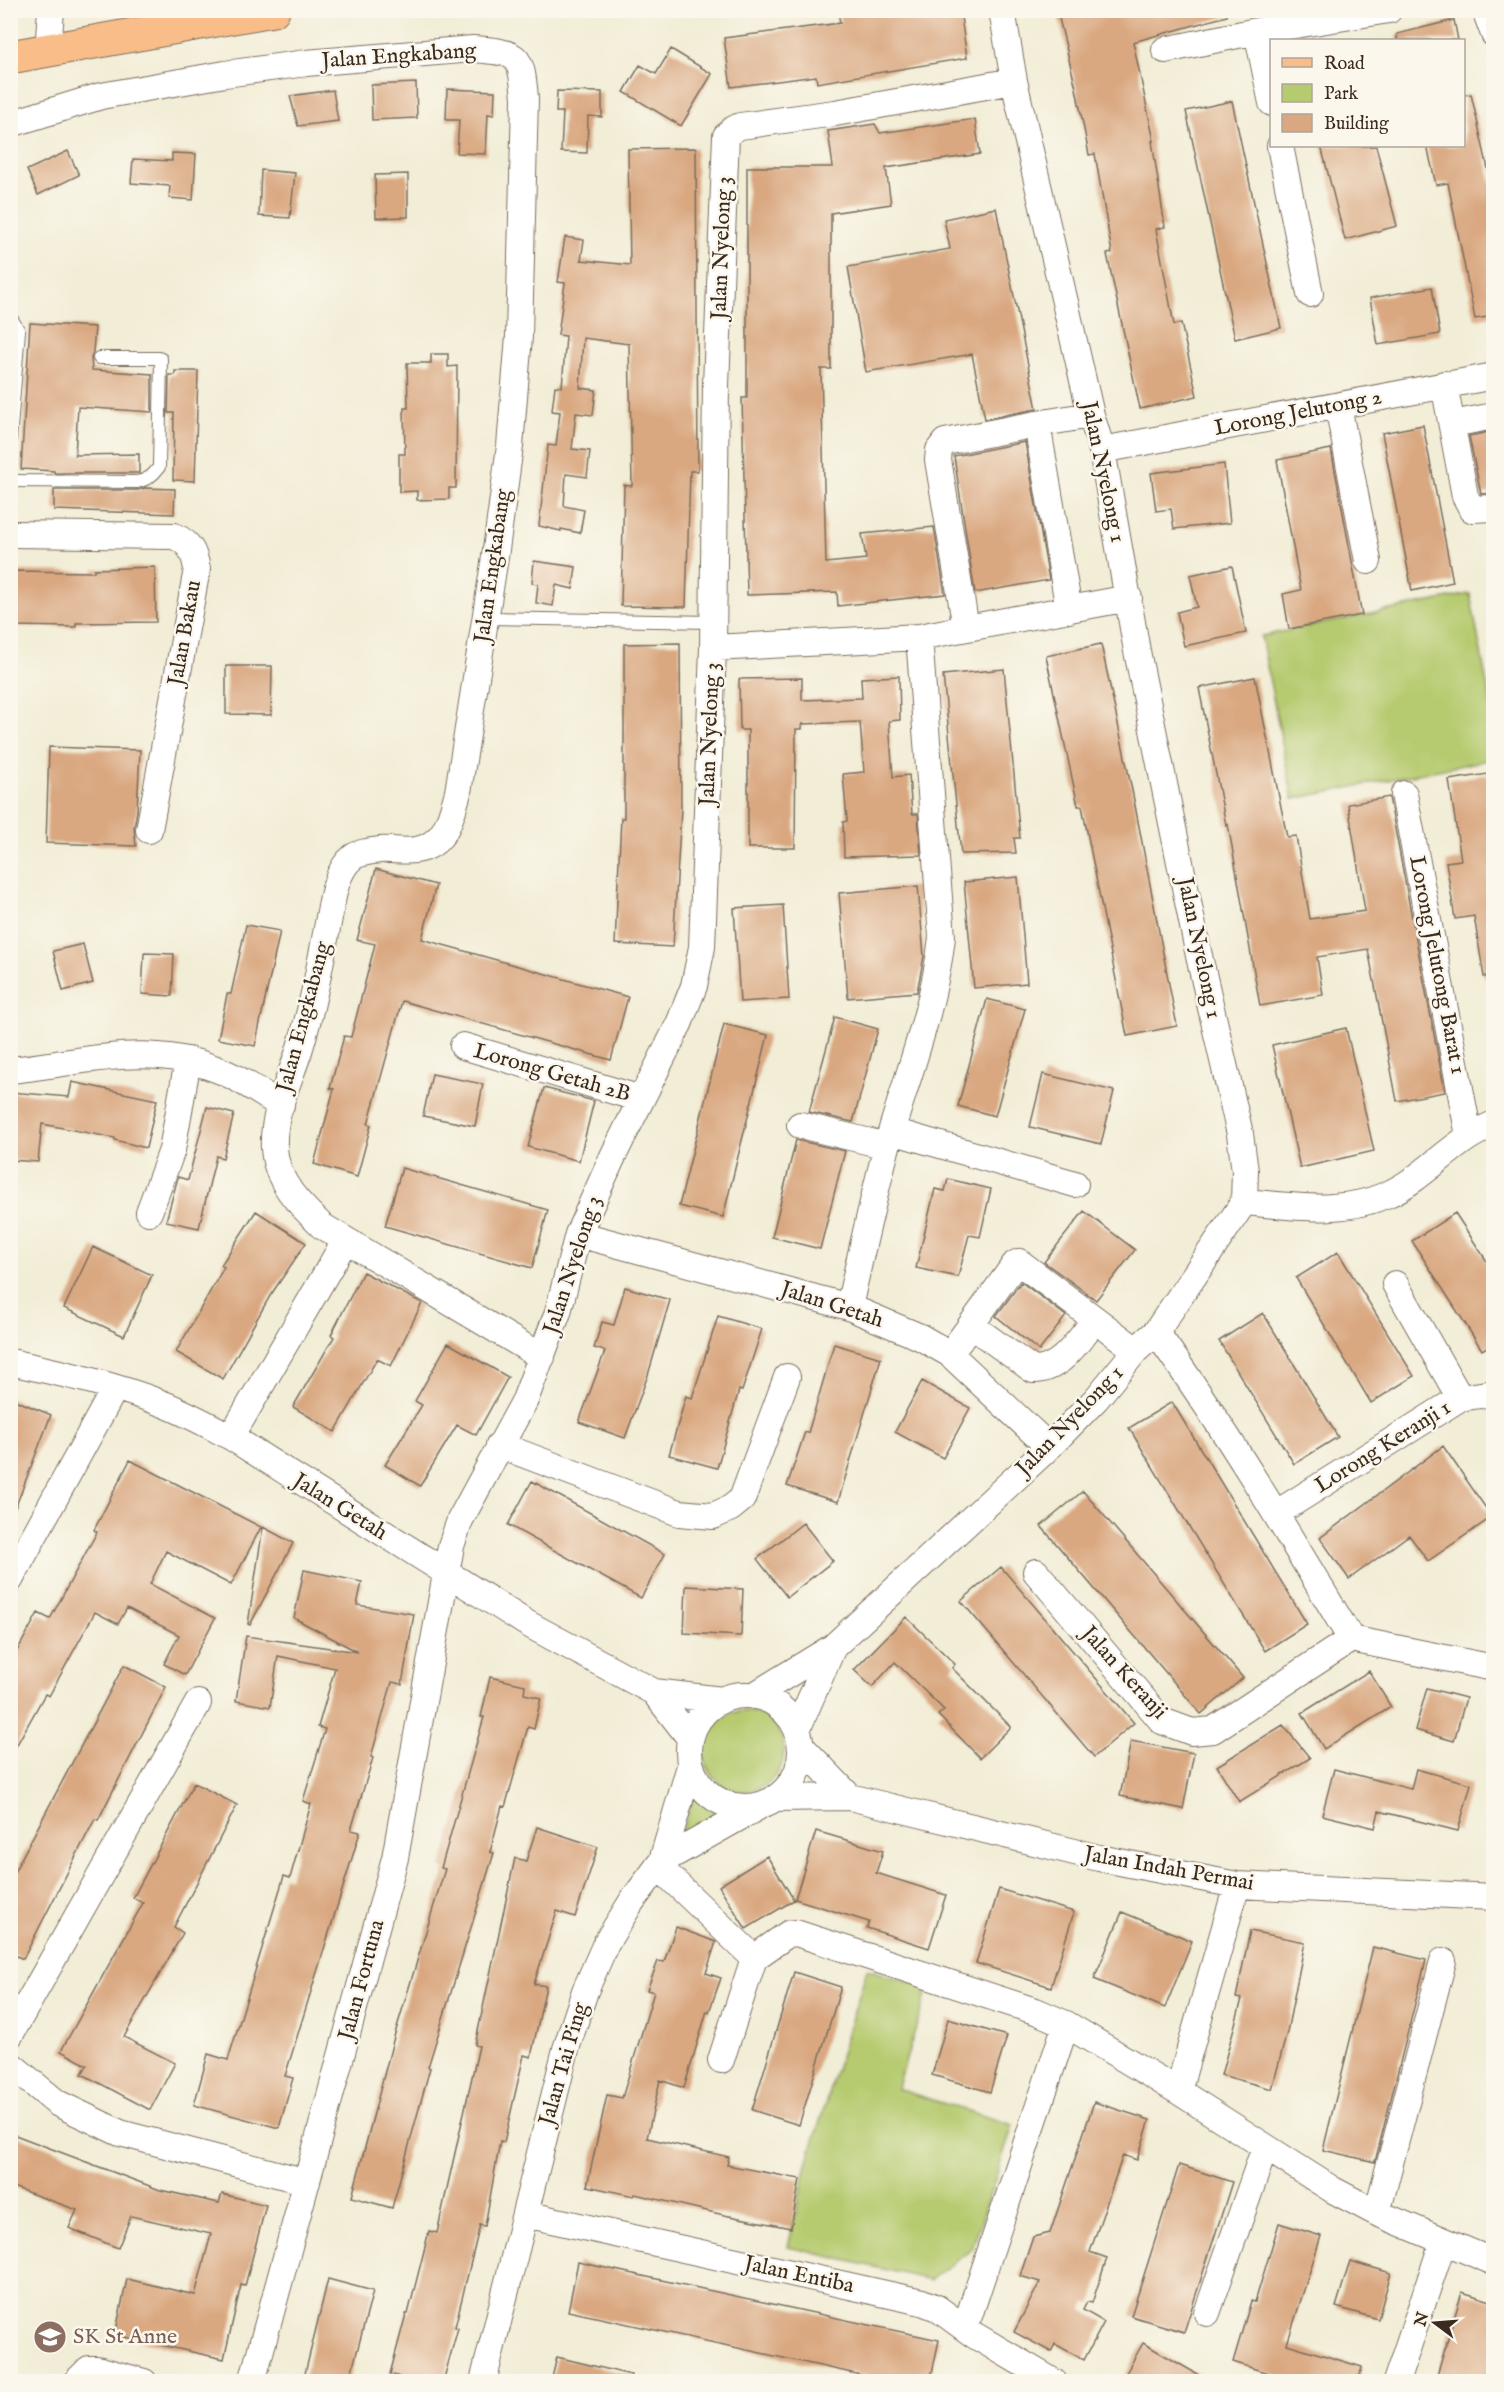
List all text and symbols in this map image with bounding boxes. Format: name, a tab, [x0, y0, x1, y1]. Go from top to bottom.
street label: Jalan Engkabang	[318, 37, 478, 76]
legend	[1270, 39, 1465, 147]
text: Road	[1324, 53, 1365, 76]
text: Park	[1324, 83, 1359, 106]
text: Building	[1324, 113, 1389, 136]
street label: Jalan Nyelong 3	[705, 176, 738, 323]
street label: Lorong Jelutong 2	[1212, 383, 1384, 443]
street label: Jalan Nyelong 1	[1074, 396, 1132, 545]
street label: Jalan Engkabang	[468, 486, 518, 648]
street label: Jalan Bakau	[161, 578, 208, 691]
street label: Jalan Nyelong 3	[693, 662, 726, 809]
street label: Lorong Jelutong Barat 1	[1402, 853, 1472, 1077]
street label: Jalan Nyelong 1	[1170, 872, 1228, 1021]
street label: Jalan Engkabang	[270, 937, 338, 1098]
street label: Lorong Getah 2B	[470, 1037, 634, 1109]
street label: Jalan Nyelong 3	[537, 1192, 609, 1340]
street label: Jalan Getah	[774, 1274, 887, 1335]
street label: Jalan Nyelong 1	[1008, 1360, 1130, 1485]
street label: Lorong Keranji 1	[1310, 1394, 1456, 1500]
street label: Jalan Getah	[285, 1465, 393, 1547]
street label: Jalan Keranji	[1073, 1618, 1173, 1726]
street label: Jalan Indah Permai	[1079, 1840, 1256, 1898]
street label: Jalan Fortuna	[332, 1916, 392, 2046]
street label: Jalan Tai Ping	[532, 1998, 595, 2132]
street label: Jalan Entiba	[739, 2249, 857, 2300]
north arrow	[1405, 2293, 1465, 2353]
text: N	[1411, 2310, 1434, 2330]
school or university icon: SK St Anne	[32, 2319, 68, 2355]
place label: SK St Anne	[73, 2323, 177, 2351]

